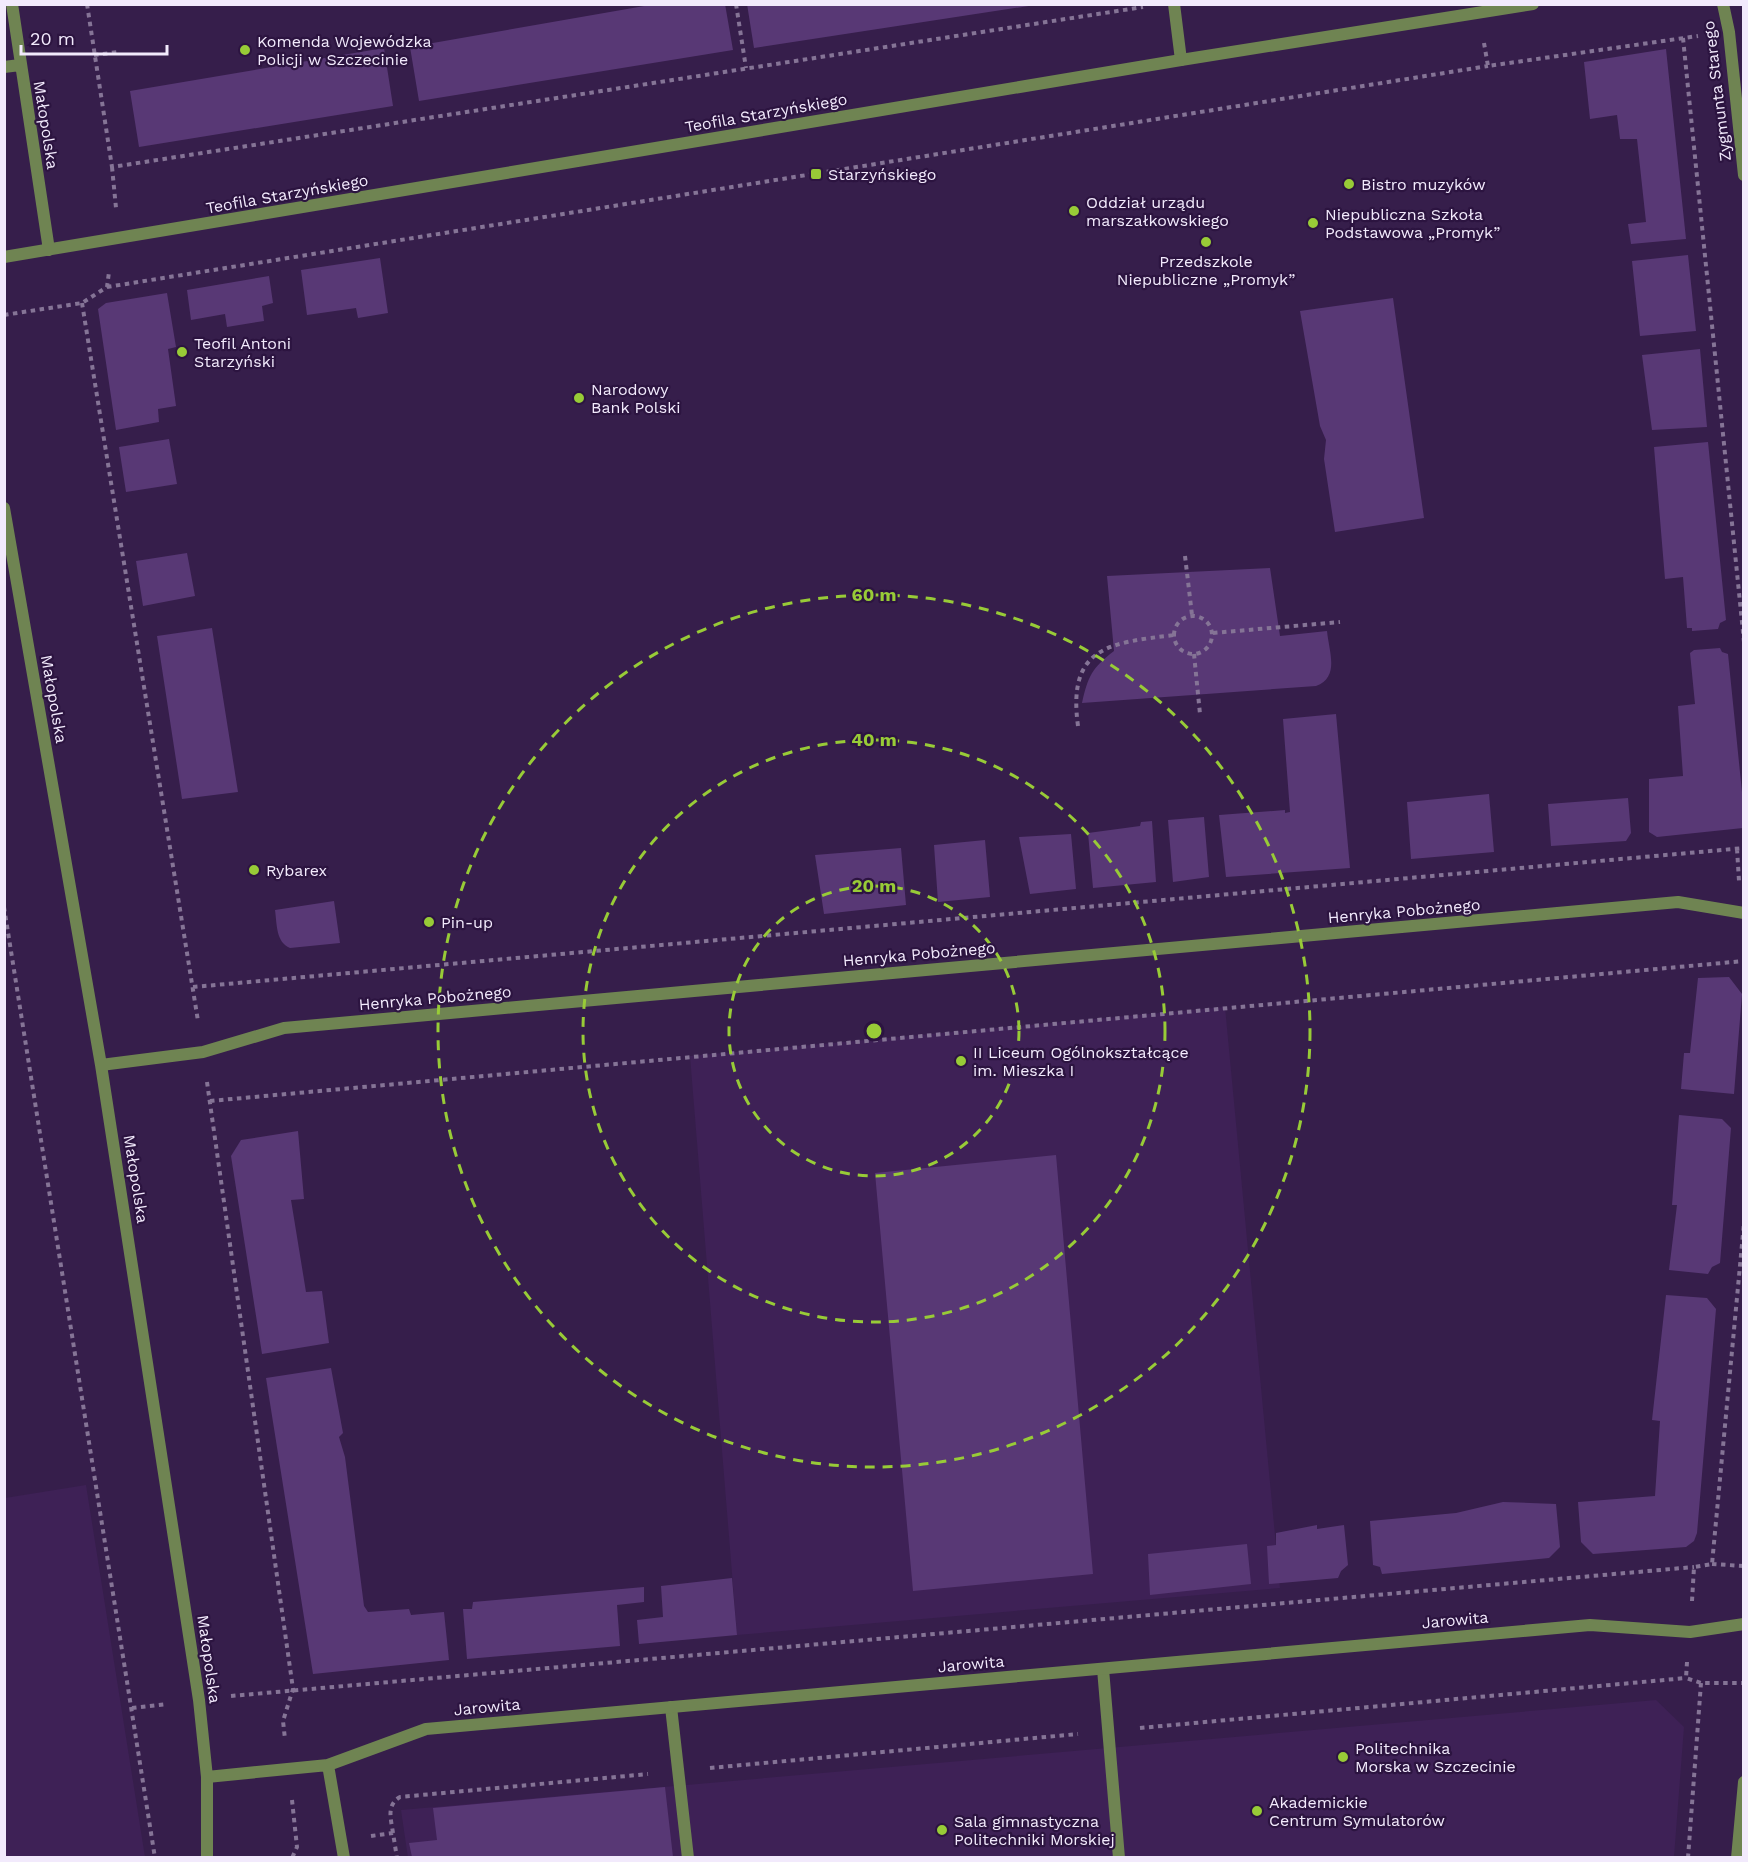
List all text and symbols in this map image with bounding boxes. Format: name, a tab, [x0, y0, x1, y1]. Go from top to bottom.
scale bar	[21, 18, 166, 56]
street label: Zygmunta Starego	[1699, 20, 1735, 162]
text: 20 m	[30, 28, 75, 49]
place label: Komenda Wojewódzka Policji w Szczecinie	[257, 32, 432, 69]
marker: Komenda Wojewódzka Policji w Szczecinie	[238, 43, 252, 57]
street label: Małopolska	[30, 80, 62, 170]
street label: Teofila Starzyńskiego	[683, 89, 849, 137]
place label: Starzyńskiego	[828, 165, 936, 184]
marker: Starzyńskiego	[809, 167, 823, 181]
street label: Teofila Starzyńskiego	[204, 170, 370, 218]
place label: Bistro muzyków	[1361, 175, 1486, 194]
marker: Bistro muzyków	[1342, 177, 1356, 191]
place label: Oddział urządu marszałkowskiego	[1086, 193, 1229, 230]
marker: Oddział urządu marszałkowskiego	[1067, 204, 1081, 218]
place label: Niepubliczna Szkoła Podstawowa „Promyk”	[1325, 205, 1500, 242]
marker: Niepubliczna Szkoła Podstawowa „Promyk”	[1306, 216, 1320, 230]
marker: Przedszkole Niepubliczne „Promyk”	[1199, 235, 1213, 249]
place label: Przedszkole Niepubliczne „Promyk”	[1117, 252, 1295, 289]
place label: Teofil Antoni Starzyński	[194, 334, 291, 371]
marker: Teofil Antoni Starzyński	[175, 345, 189, 359]
place label: Narodowy Bank Polski	[591, 380, 680, 417]
marker: Narodowy Bank Polski	[572, 391, 586, 405]
text: 60 m	[852, 584, 896, 605]
street label: Małopolska	[37, 653, 71, 745]
text: 40 m	[851, 729, 897, 750]
place label: Rybarex	[266, 861, 327, 880]
marker: Rybarex	[247, 863, 261, 877]
text: 20 m	[852, 875, 896, 896]
street label: Henryka Pobożnego	[1327, 895, 1481, 927]
place label: Pin-up	[441, 913, 493, 932]
marker: Pin-up	[422, 915, 436, 929]
street label: Henryka Pobożnego	[842, 938, 996, 970]
street label: Henryka Pobożnego	[358, 982, 512, 1014]
centre of rings	[864, 1021, 884, 1041]
place label: II Liceum Ogólnokształcące im. Mieszka I	[973, 1043, 1189, 1080]
marker: II Liceum Ogólnokształcące im. Mieszka I	[954, 1054, 968, 1068]
street label: Małopolska	[120, 1134, 152, 1224]
street label: Jarowita	[1421, 1608, 1489, 1632]
street label: Małopolska	[193, 1614, 225, 1704]
street label: Jarowita	[937, 1652, 1005, 1676]
street label: Jarowita	[453, 1695, 521, 1719]
place label: Politechnika Morska w Szczecinie	[1355, 1739, 1516, 1776]
marker: Politechnika Morska w Szczecinie	[1336, 1750, 1350, 1764]
place label: Akademickie Centrum Symulatorów	[1269, 1793, 1445, 1830]
marker: Akademickie Centrum Symulatorów	[1250, 1804, 1264, 1818]
place label: Sala gimnastyczna Politechniki Morskiej	[954, 1812, 1115, 1849]
marker: Sala gimnastyczna Politechniki Morskiej	[935, 1823, 949, 1837]

